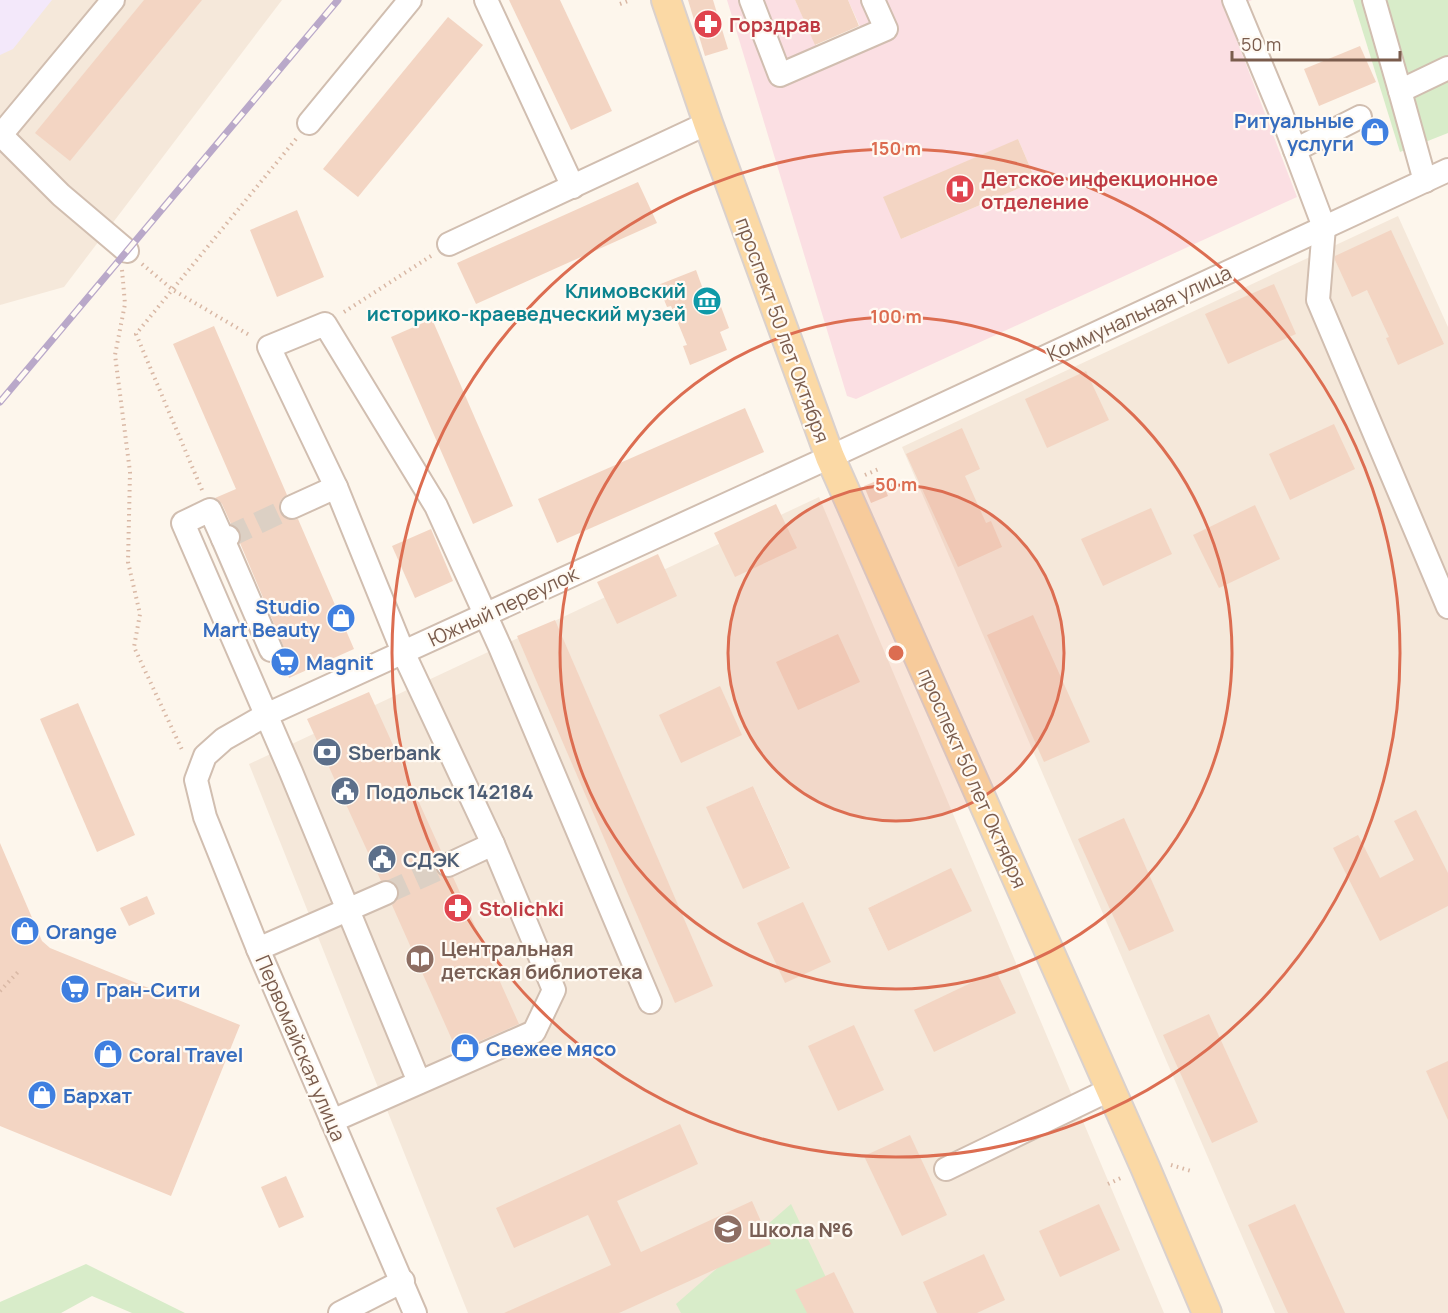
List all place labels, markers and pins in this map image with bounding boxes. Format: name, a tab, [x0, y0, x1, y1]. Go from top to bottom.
pharmacy icon: Горздрав	[692, 8, 724, 40]
place label: Горздрав	[729, 11, 821, 38]
place label: Ритуальные услуги	[1234, 107, 1354, 157]
shop icon: Ритуальные услуги	[1359, 116, 1391, 148]
place label: Детское инфекционное отделение	[981, 165, 1218, 215]
hospital icon: Детское инфекционное отделение	[944, 173, 976, 205]
place label: Климовский историко-краеведческий музей	[367, 277, 686, 327]
museum icon: Климовский историко-краеведческий музей	[691, 285, 723, 317]
place label: Studio Mart Beauty	[203, 593, 321, 643]
shop icon: Studio Mart Beauty	[325, 602, 357, 634]
centre of rings	[886, 643, 906, 663]
supermarket icon: Magnit	[269, 646, 301, 678]
place label: Magnit	[306, 649, 374, 676]
bank icon: Sberbank	[311, 736, 343, 768]
place label: Sberbank	[348, 739, 442, 766]
public building icon: Подольск 142184	[329, 775, 361, 807]
place label: Подольск 142184	[366, 778, 534, 805]
public building icon: СДЭК	[366, 843, 398, 875]
place label: СДЭК	[403, 846, 460, 873]
pharmacy icon: Stolichki	[442, 892, 474, 924]
place label: Stolichki	[479, 895, 564, 922]
shop icon: Orange	[9, 915, 41, 947]
place label: Orange	[46, 918, 117, 945]
place label: Центральная детская библиотека	[441, 935, 643, 985]
library icon: Центральная детская библиотека	[404, 943, 436, 975]
supermarket icon: Гран-Сити	[59, 973, 91, 1005]
place label: Гран-Сити	[96, 976, 200, 1003]
shop icon: Свежее мясо	[449, 1032, 481, 1064]
place label: Свежее мясо	[486, 1035, 616, 1062]
shop icon: Coral Travel	[92, 1038, 124, 1070]
place label: Coral Travel	[129, 1041, 243, 1068]
shop icon: Бархат	[26, 1079, 58, 1111]
place label: Бархат	[63, 1082, 132, 1109]
school or university icon: Школа №6	[712, 1213, 744, 1245]
place label: Школа №6	[749, 1216, 854, 1243]

